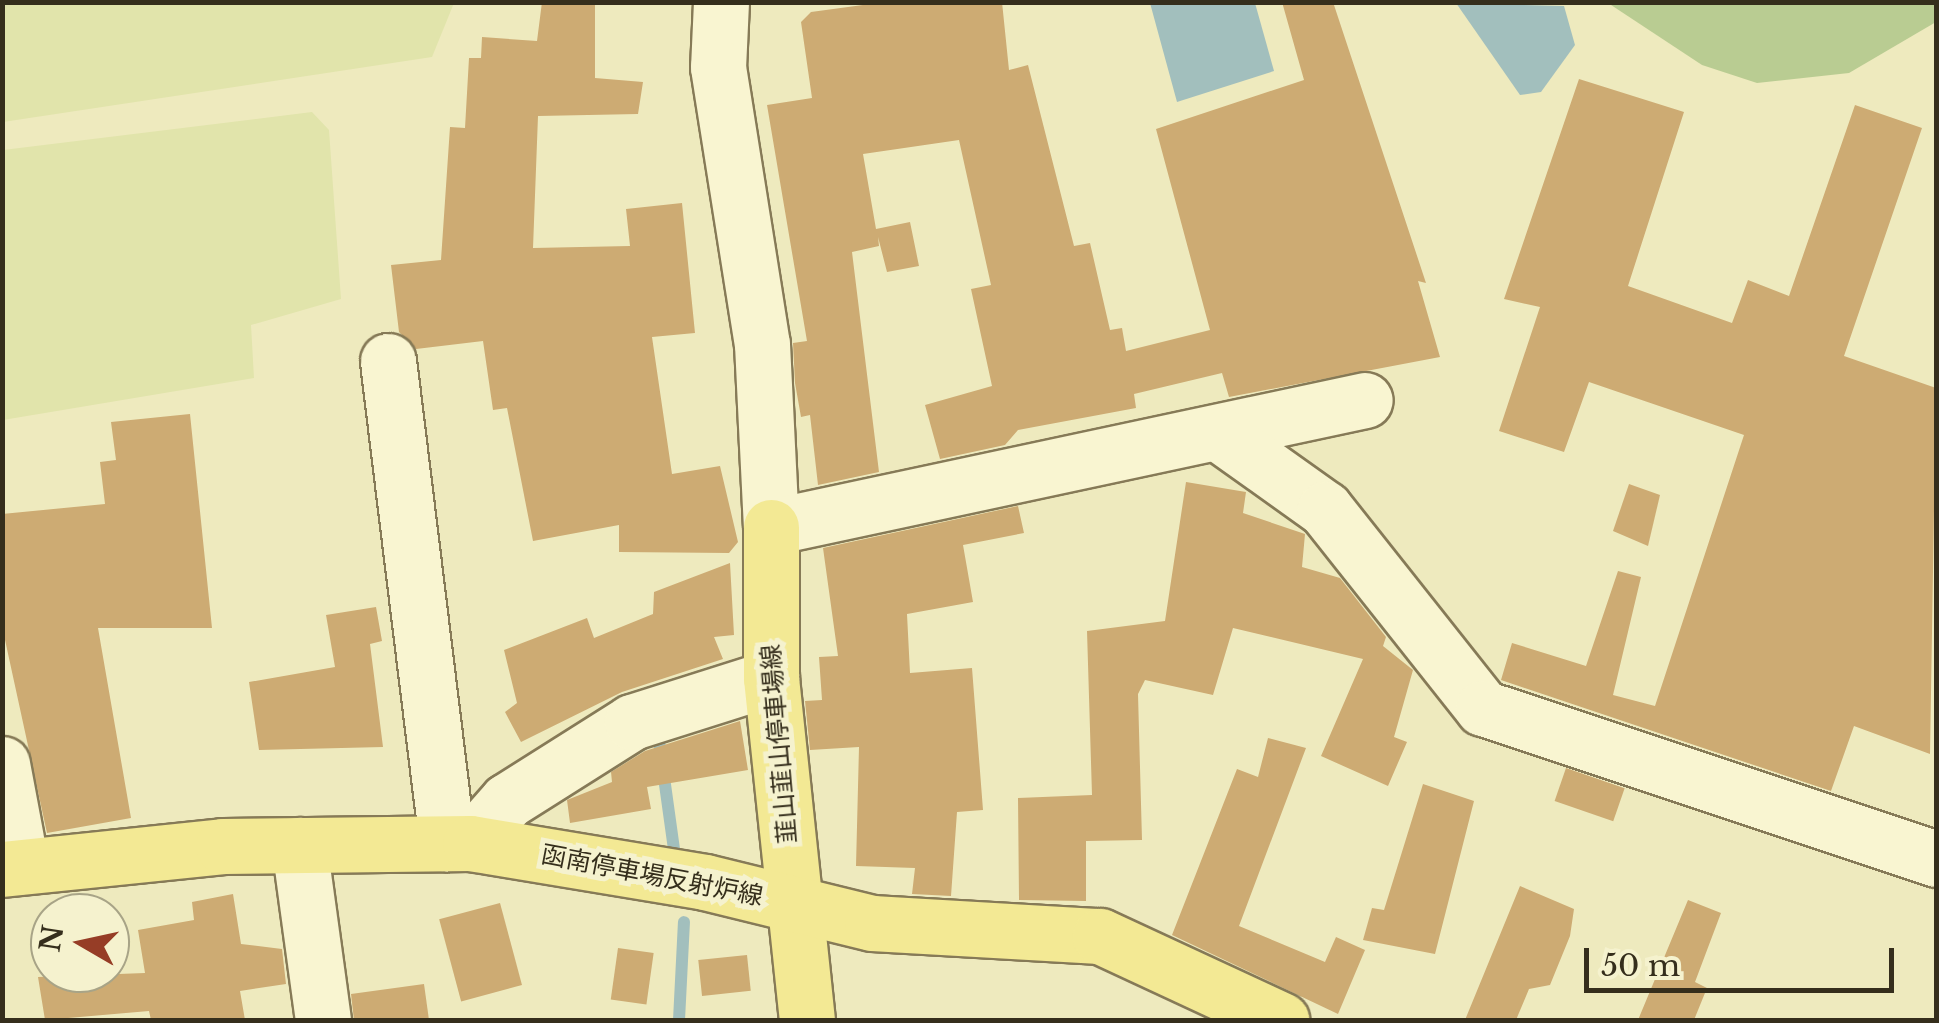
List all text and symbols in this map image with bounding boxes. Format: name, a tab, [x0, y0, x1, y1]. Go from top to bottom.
street label: 韮山韮山停車場線	[756, 643, 804, 845]
street label: 函南停車場反射炉線	[539, 840, 765, 912]
north arrow	[30, 893, 130, 993]
text: N	[33, 923, 71, 954]
scale bar	[1589, 928, 1899, 990]
text: 50 m	[1601, 947, 1680, 984]

